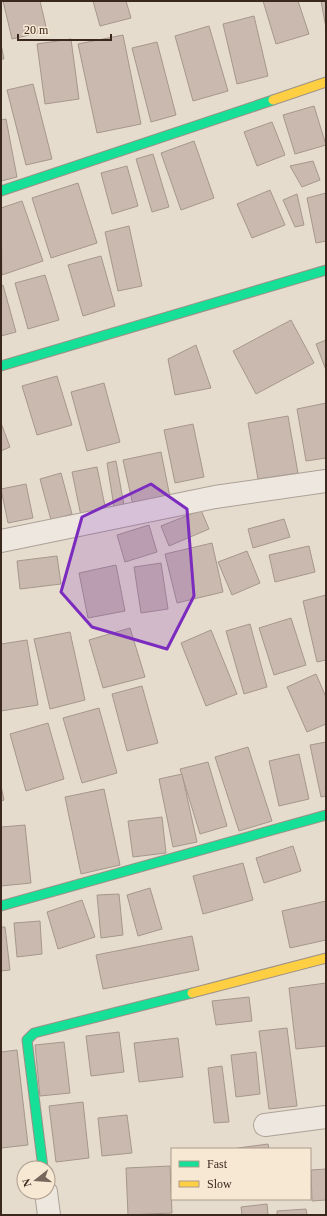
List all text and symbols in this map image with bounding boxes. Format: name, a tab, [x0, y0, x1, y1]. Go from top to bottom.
scale bar	[18, 16, 111, 42]
text: 20 m	[24, 23, 49, 37]
legend	[171, 1148, 311, 1200]
text: Fast	[207, 1157, 228, 1171]
north arrow	[16, 1160, 56, 1200]
text: N	[20, 1177, 33, 1188]
text: Slow	[207, 1177, 232, 1191]

